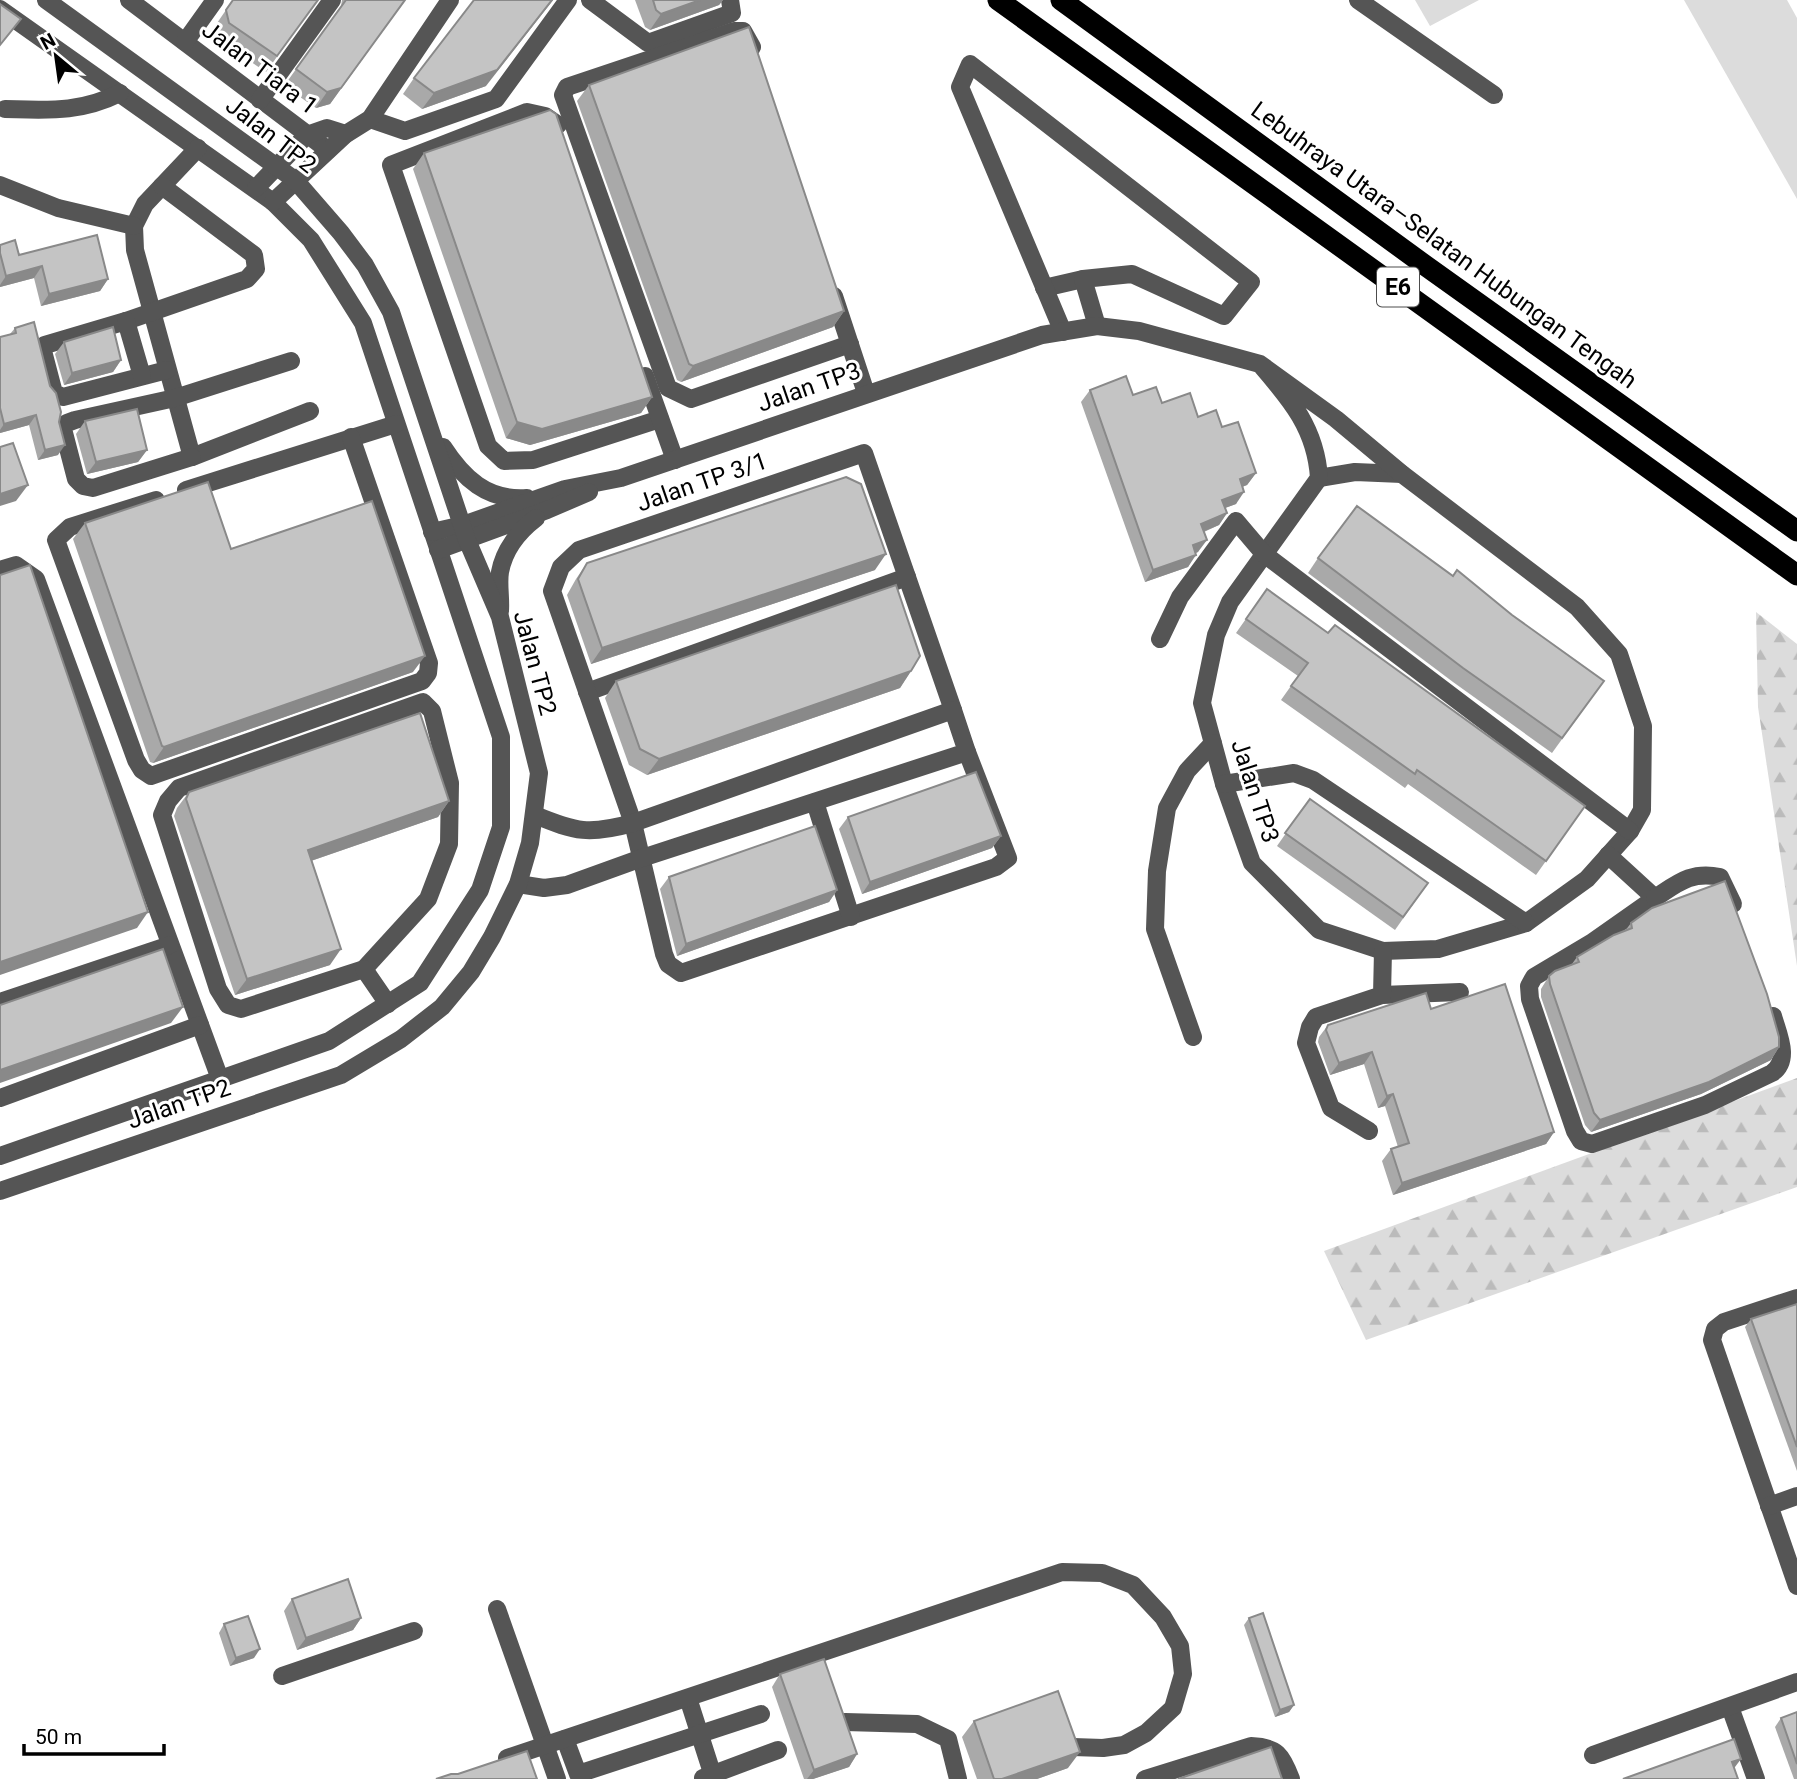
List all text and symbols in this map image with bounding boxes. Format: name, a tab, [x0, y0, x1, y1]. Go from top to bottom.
street label: Jalan Tiara 1	[197, 16, 323, 120]
north arrow	[21, 21, 91, 91]
text: N	[37, 28, 59, 55]
street label: Jalan TP2	[220, 91, 322, 179]
street label: Lebuhraya Utara–Selatan Hubungan Tengah	[1246, 96, 1642, 394]
road number: E6	[1377, 268, 1419, 306]
street label: Jalan TP3	[754, 356, 864, 418]
street label: Jalan TP 3/1	[633, 447, 771, 517]
street label: Jalan TP2	[508, 608, 562, 718]
street label: Jalan TP3	[1225, 736, 1285, 846]
street label: Jalan TP2	[124, 1073, 234, 1135]
scale bar	[24, 1712, 164, 1756]
text: 50 m	[35, 1725, 82, 1749]

